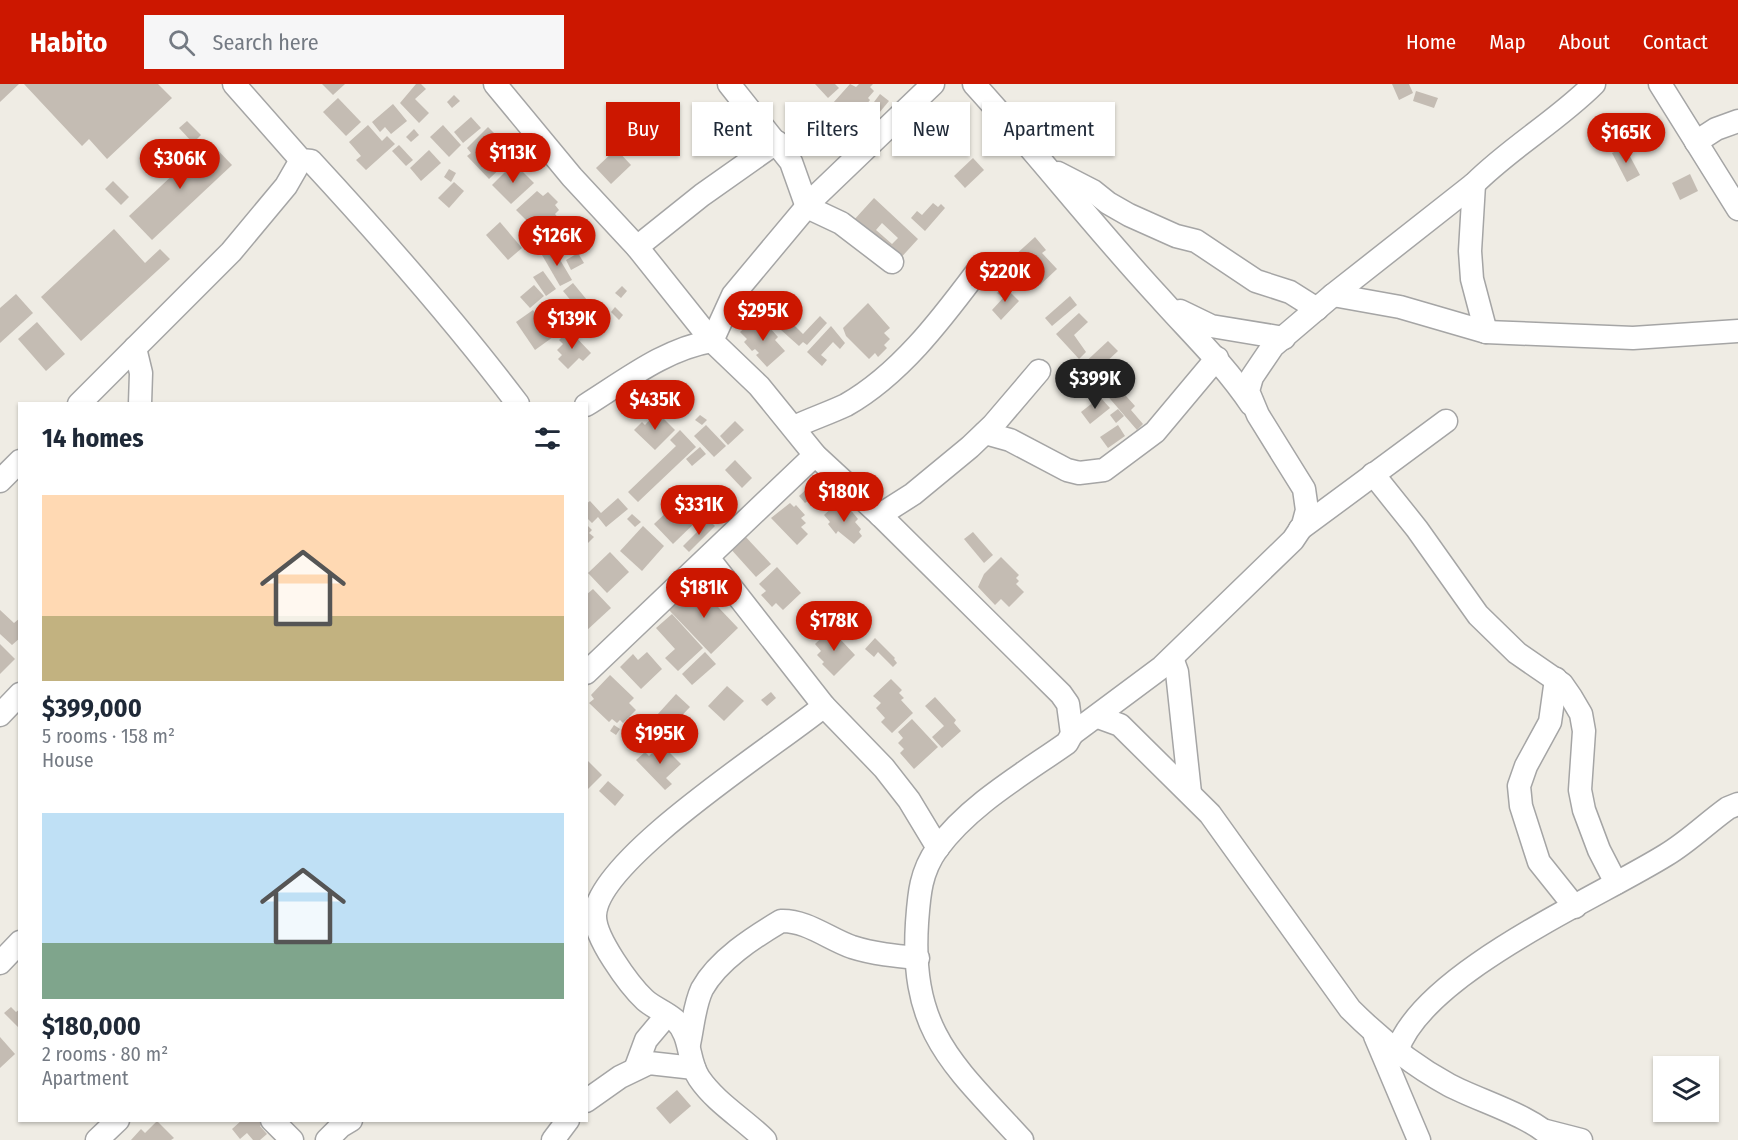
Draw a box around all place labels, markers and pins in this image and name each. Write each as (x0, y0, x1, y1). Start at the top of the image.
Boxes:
pin: $165K (1584, 113, 1668, 164)
pin: $113K (471, 133, 555, 184)
pin: $306K (138, 139, 222, 190)
pin: $126K (515, 216, 599, 267)
pin: $220K (963, 252, 1047, 303)
pin: $295K (721, 291, 805, 342)
pin: $139K (530, 299, 614, 350)
pin: $399K (1053, 359, 1137, 410)
pin: $435K (613, 380, 697, 431)
pin: $180K (802, 472, 886, 523)
pin: $331K (657, 485, 741, 536)
pin: $181K (662, 568, 746, 619)
pin: $178K (792, 601, 876, 652)
pin: $195K (618, 714, 702, 765)

